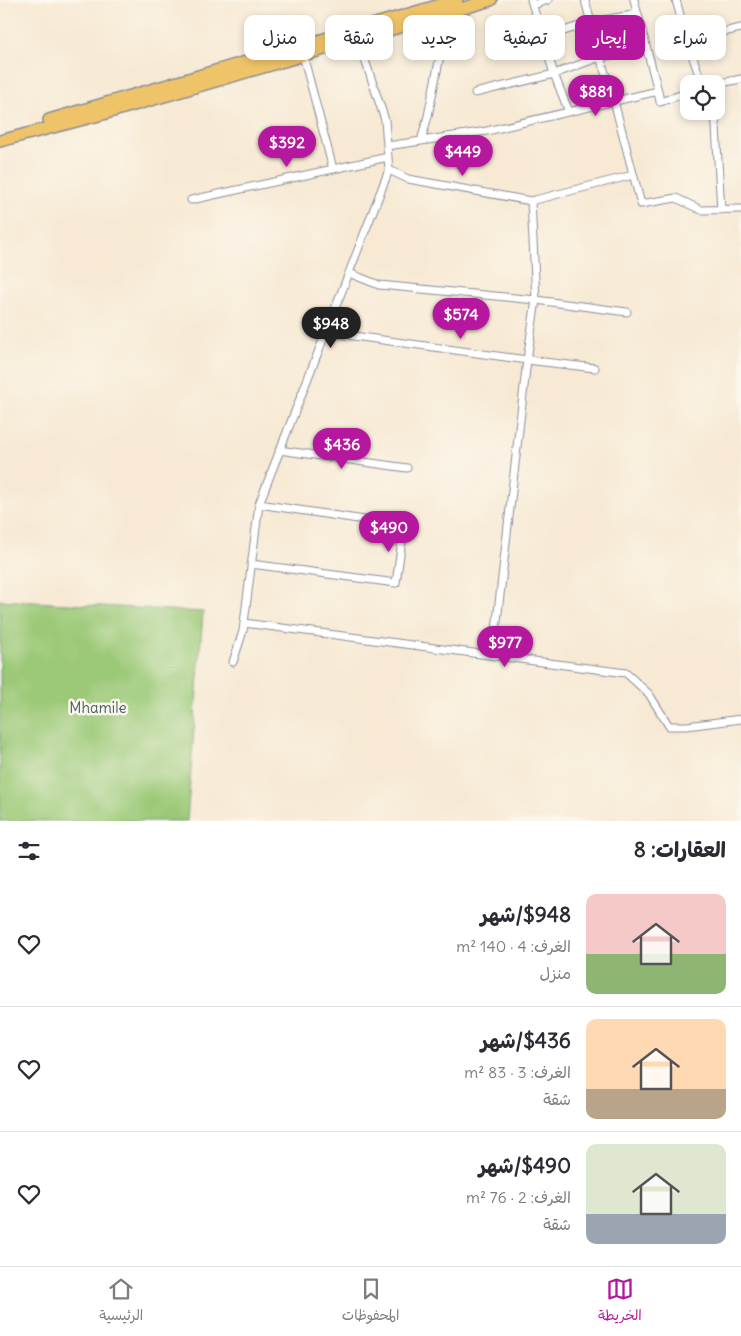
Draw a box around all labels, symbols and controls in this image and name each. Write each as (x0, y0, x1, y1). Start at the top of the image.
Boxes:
chip: منزل (244, 15, 315, 60)
chip: شقة (325, 15, 393, 60)
chip: جديد (403, 15, 475, 60)
chip: تصفية (485, 15, 565, 60)
chip: إيجار (575, 15, 645, 60)
chip: شراء (655, 15, 726, 60)
pin: $881 (566, 74, 626, 117)
map controls (680, 75, 725, 120)
button: locate (680, 75, 725, 120)
text: $881 (579, 81, 613, 101)
pin: $392 (257, 126, 317, 168)
text: $392 (269, 132, 305, 152)
pin: $449 (433, 134, 493, 177)
text: $449 (445, 141, 481, 161)
pin: $574 (431, 298, 491, 340)
text: $574 (444, 304, 478, 324)
pin: $948 (301, 306, 361, 349)
text: $948 (313, 313, 349, 333)
pin: $436 (312, 428, 372, 470)
text: $436 (324, 434, 360, 454)
pin: $490 (359, 510, 419, 553)
text: $490 (370, 517, 408, 537)
pin: $977 (475, 626, 535, 668)
text: $977 (488, 632, 522, 652)
park label: Mhamile (69, 698, 127, 717)
text: العقارات: 8 (634, 836, 726, 863)
icon: filters (15, 837, 43, 865)
text: $948/شهر (481, 901, 571, 928)
icon: home (626, 914, 686, 974)
icon: heart (15, 930, 43, 958)
text: الغرف: 4 · 140 m² (456, 936, 571, 956)
text: منزل (539, 963, 571, 983)
text: $436/شهر (481, 1027, 571, 1054)
icon: home (626, 1039, 686, 1099)
icon: heart (15, 1055, 43, 1083)
text: الغرف: 3 · 83 m² (464, 1062, 571, 1082)
text: شقة (543, 1089, 571, 1109)
text: $490/شهر (479, 1152, 571, 1179)
icon: home (626, 1164, 686, 1224)
icon: heart (15, 1180, 43, 1208)
text: الغرف: 2 · 76 m² (466, 1187, 571, 1207)
text: شقة (543, 1214, 571, 1234)
tab: الرئيسية (99, 1275, 143, 1328)
tab: المحفوظات (342, 1275, 399, 1328)
tab: الخريطة (598, 1275, 642, 1328)

